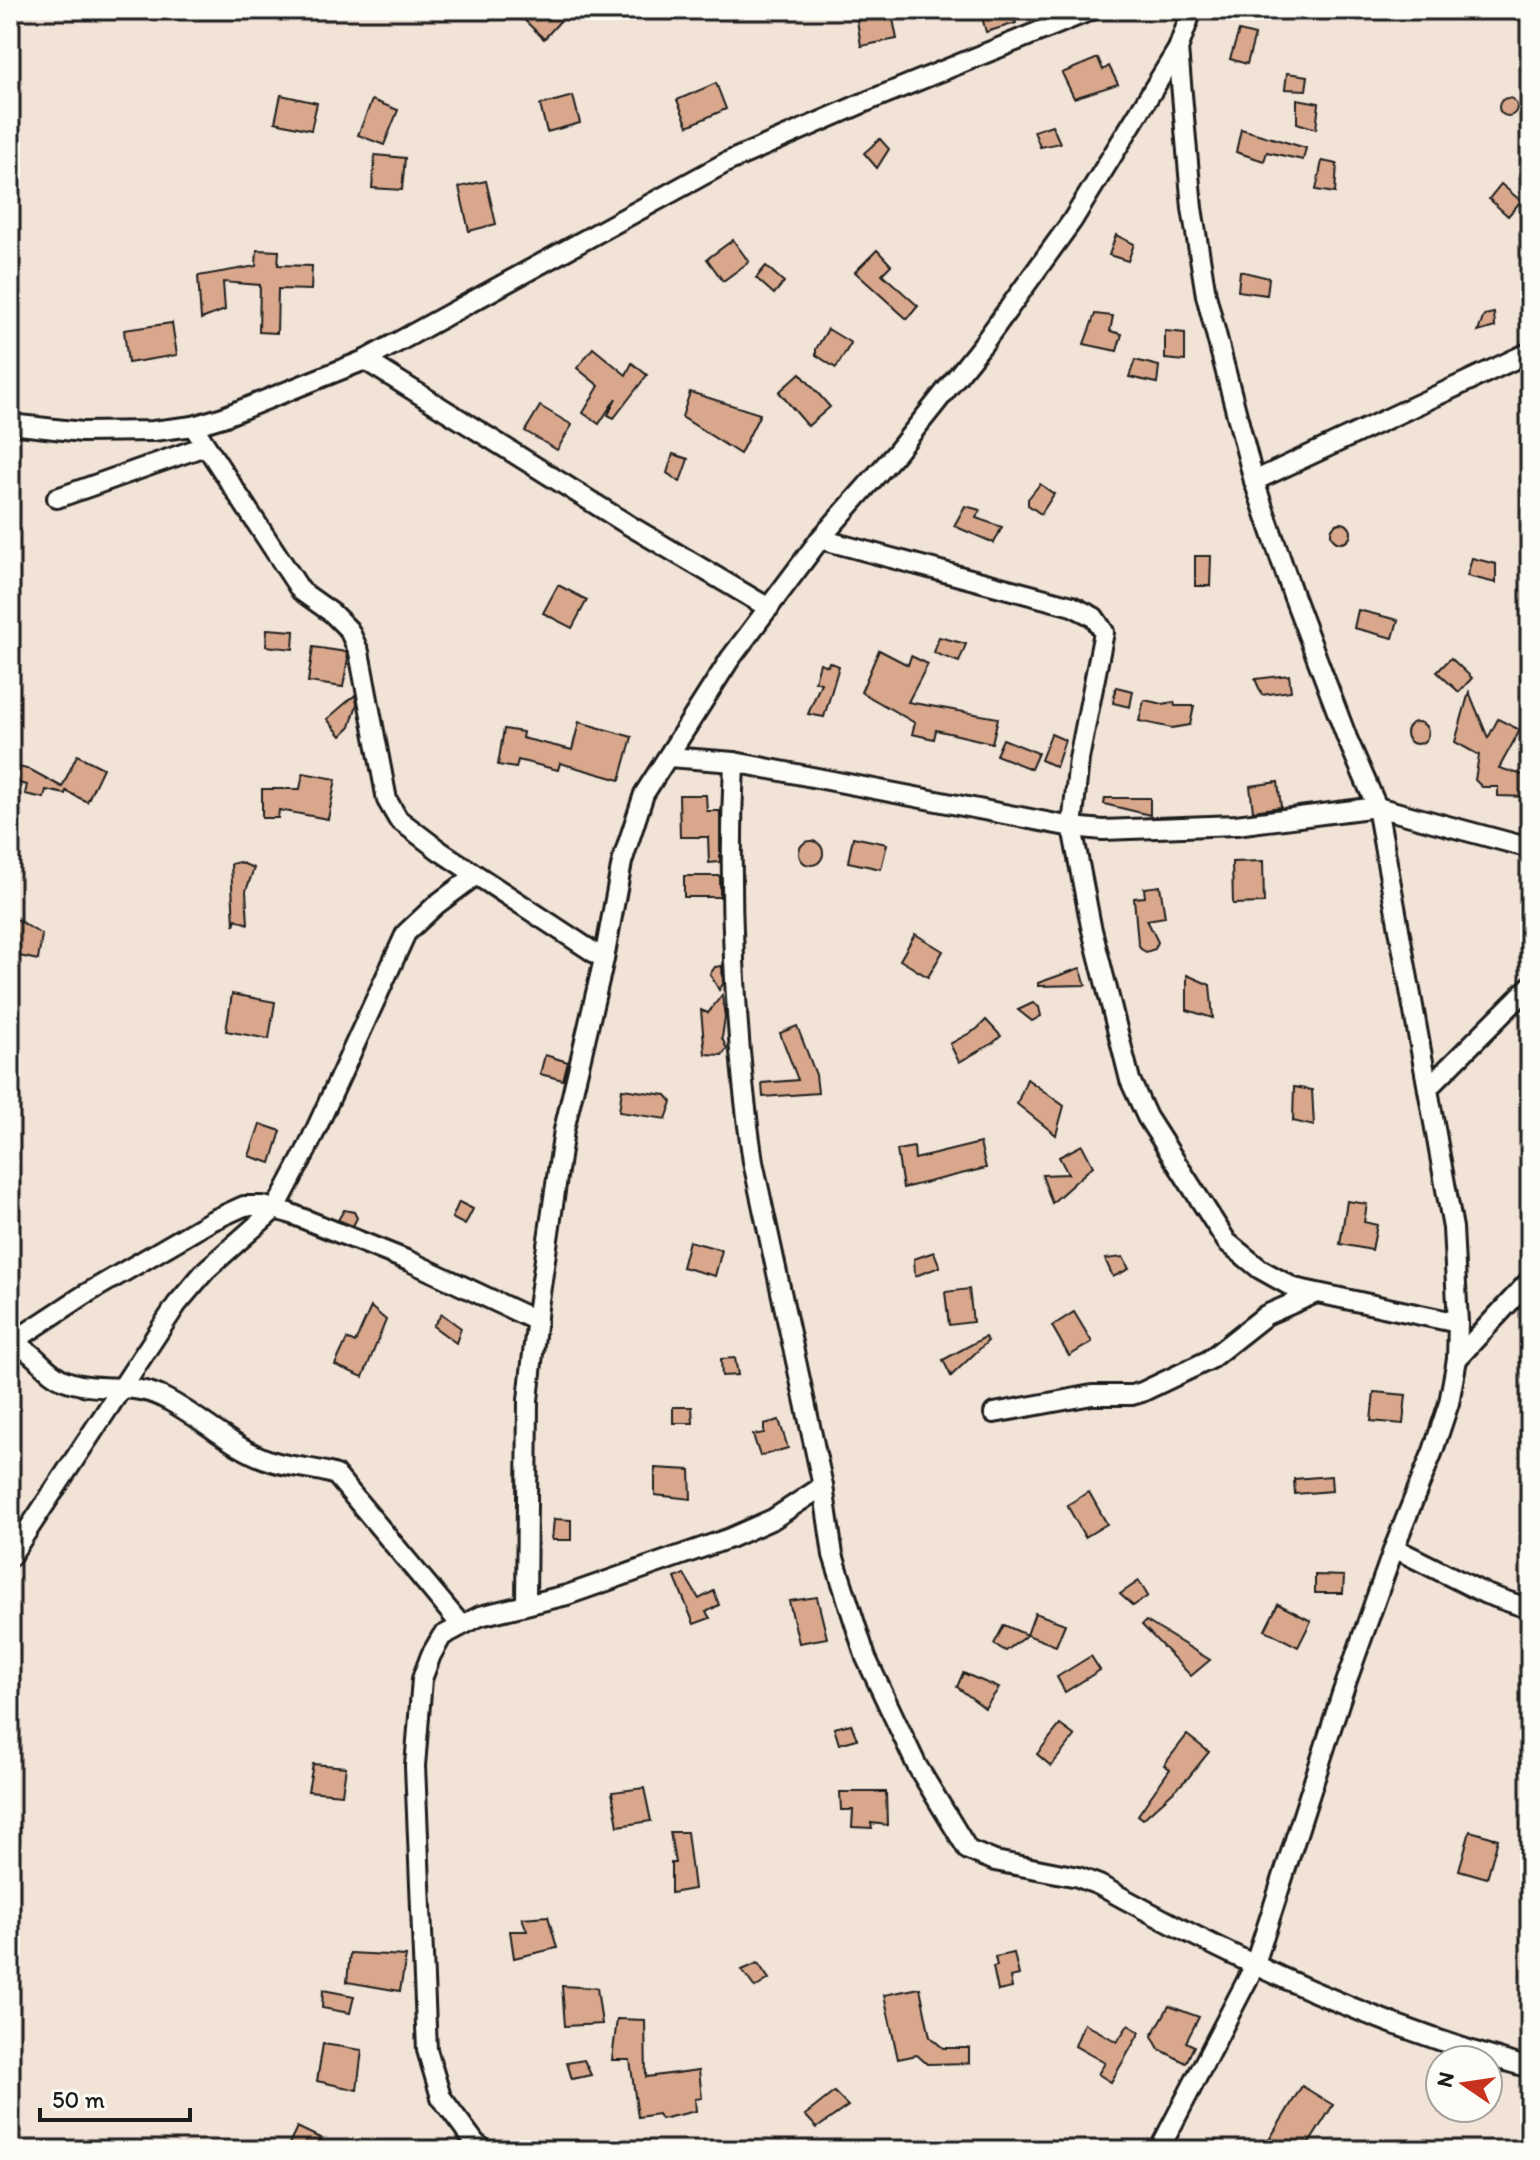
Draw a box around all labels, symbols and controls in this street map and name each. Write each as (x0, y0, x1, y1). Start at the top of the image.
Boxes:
north arrow (1424, 2044, 1504, 2124)
text: N (1430, 2069, 1460, 2090)
scale bar (40, 2072, 190, 2122)
text: 50 m (52, 2085, 105, 2114)

